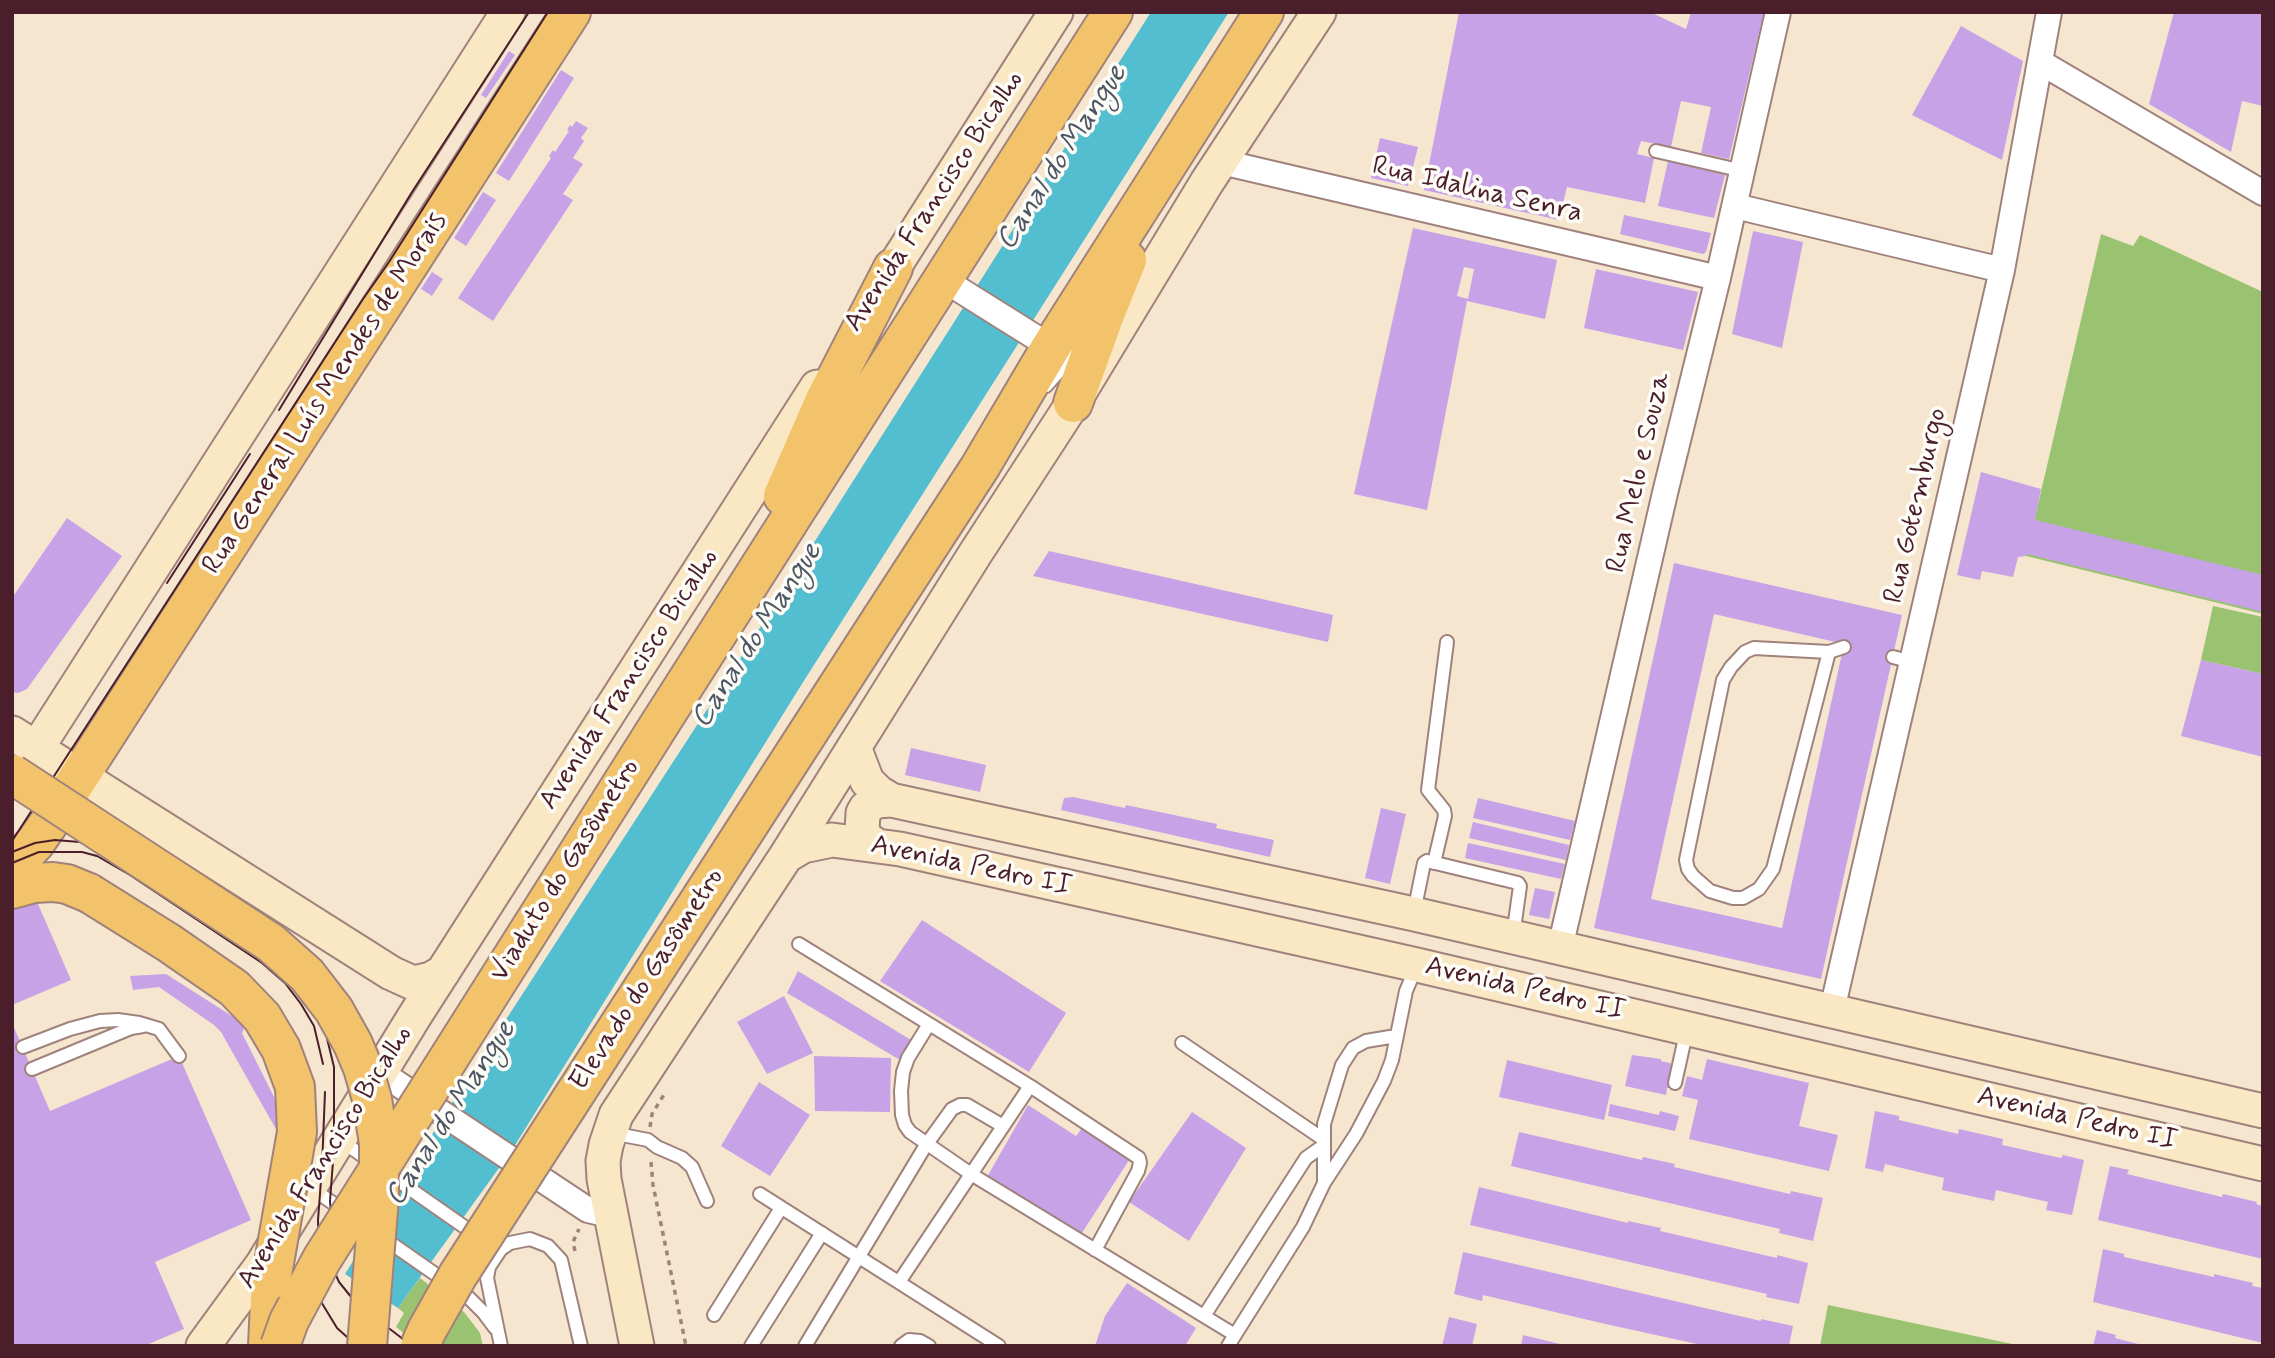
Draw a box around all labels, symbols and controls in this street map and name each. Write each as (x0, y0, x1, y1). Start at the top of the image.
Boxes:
water label: Canal do Mangue (990, 58, 1136, 258)
street label: Avenida Francisco Bicalho (838, 65, 1032, 339)
street label: Rua Idalina Senra (1369, 150, 1585, 232)
street label: Rua General Luís Mendes de Morais (196, 207, 456, 581)
street label: Rua Melo e Souza (1601, 369, 1679, 577)
street label: Rua Gotemburgo (1878, 405, 1956, 607)
water label: Canal do Mangue (685, 536, 831, 736)
street label: Avenida Francisco Bicalho (533, 543, 727, 817)
street label: Viaduto do Gasômetro (484, 753, 648, 989)
street label: Avenida Pedro II (867, 829, 1075, 905)
street label: Elevado do Gasômetro (564, 863, 732, 1097)
street label: Avenida Pedro II (1422, 951, 1628, 1029)
water label: Canal do Mangue (379, 1014, 525, 1214)
street label: Avenida Francisco Bicalho (231, 1020, 421, 1296)
street label: Avenida Pedro II (1974, 1081, 2180, 1159)

